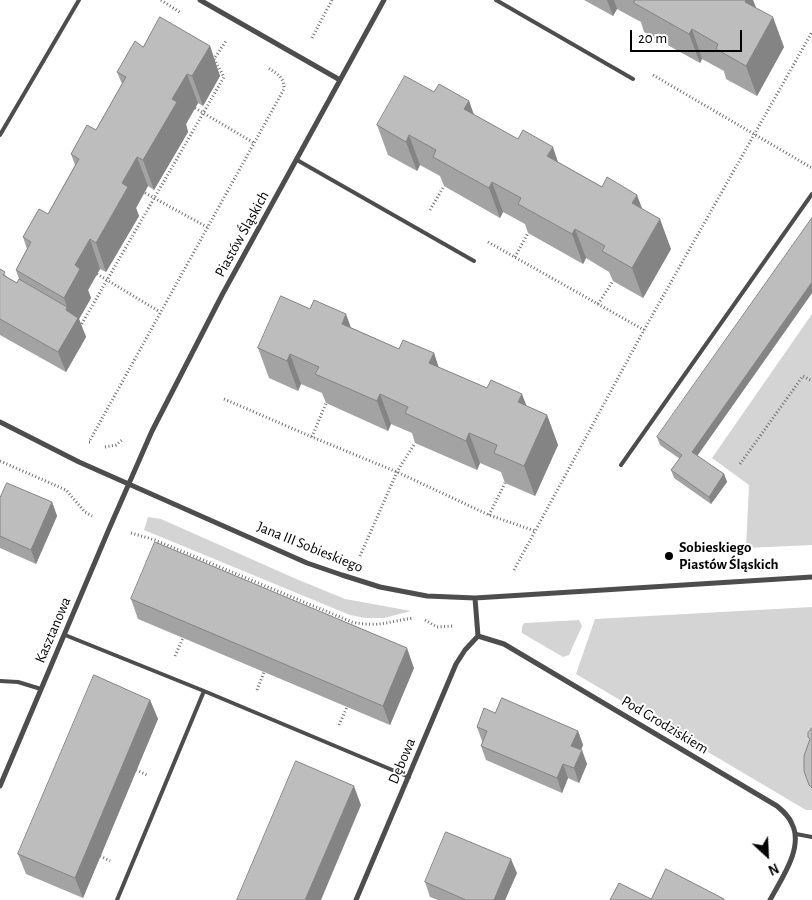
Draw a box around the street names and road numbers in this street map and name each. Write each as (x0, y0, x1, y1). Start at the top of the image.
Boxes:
street label: Piastów Śląskich (211, 188, 273, 280)
street label: Jana III Sobieskiego (254, 518, 366, 576)
street label: Kasztanowa (31, 594, 75, 666)
street label: Pod Grodziskiem (618, 692, 712, 758)
street label: Dębowa (384, 735, 420, 787)

